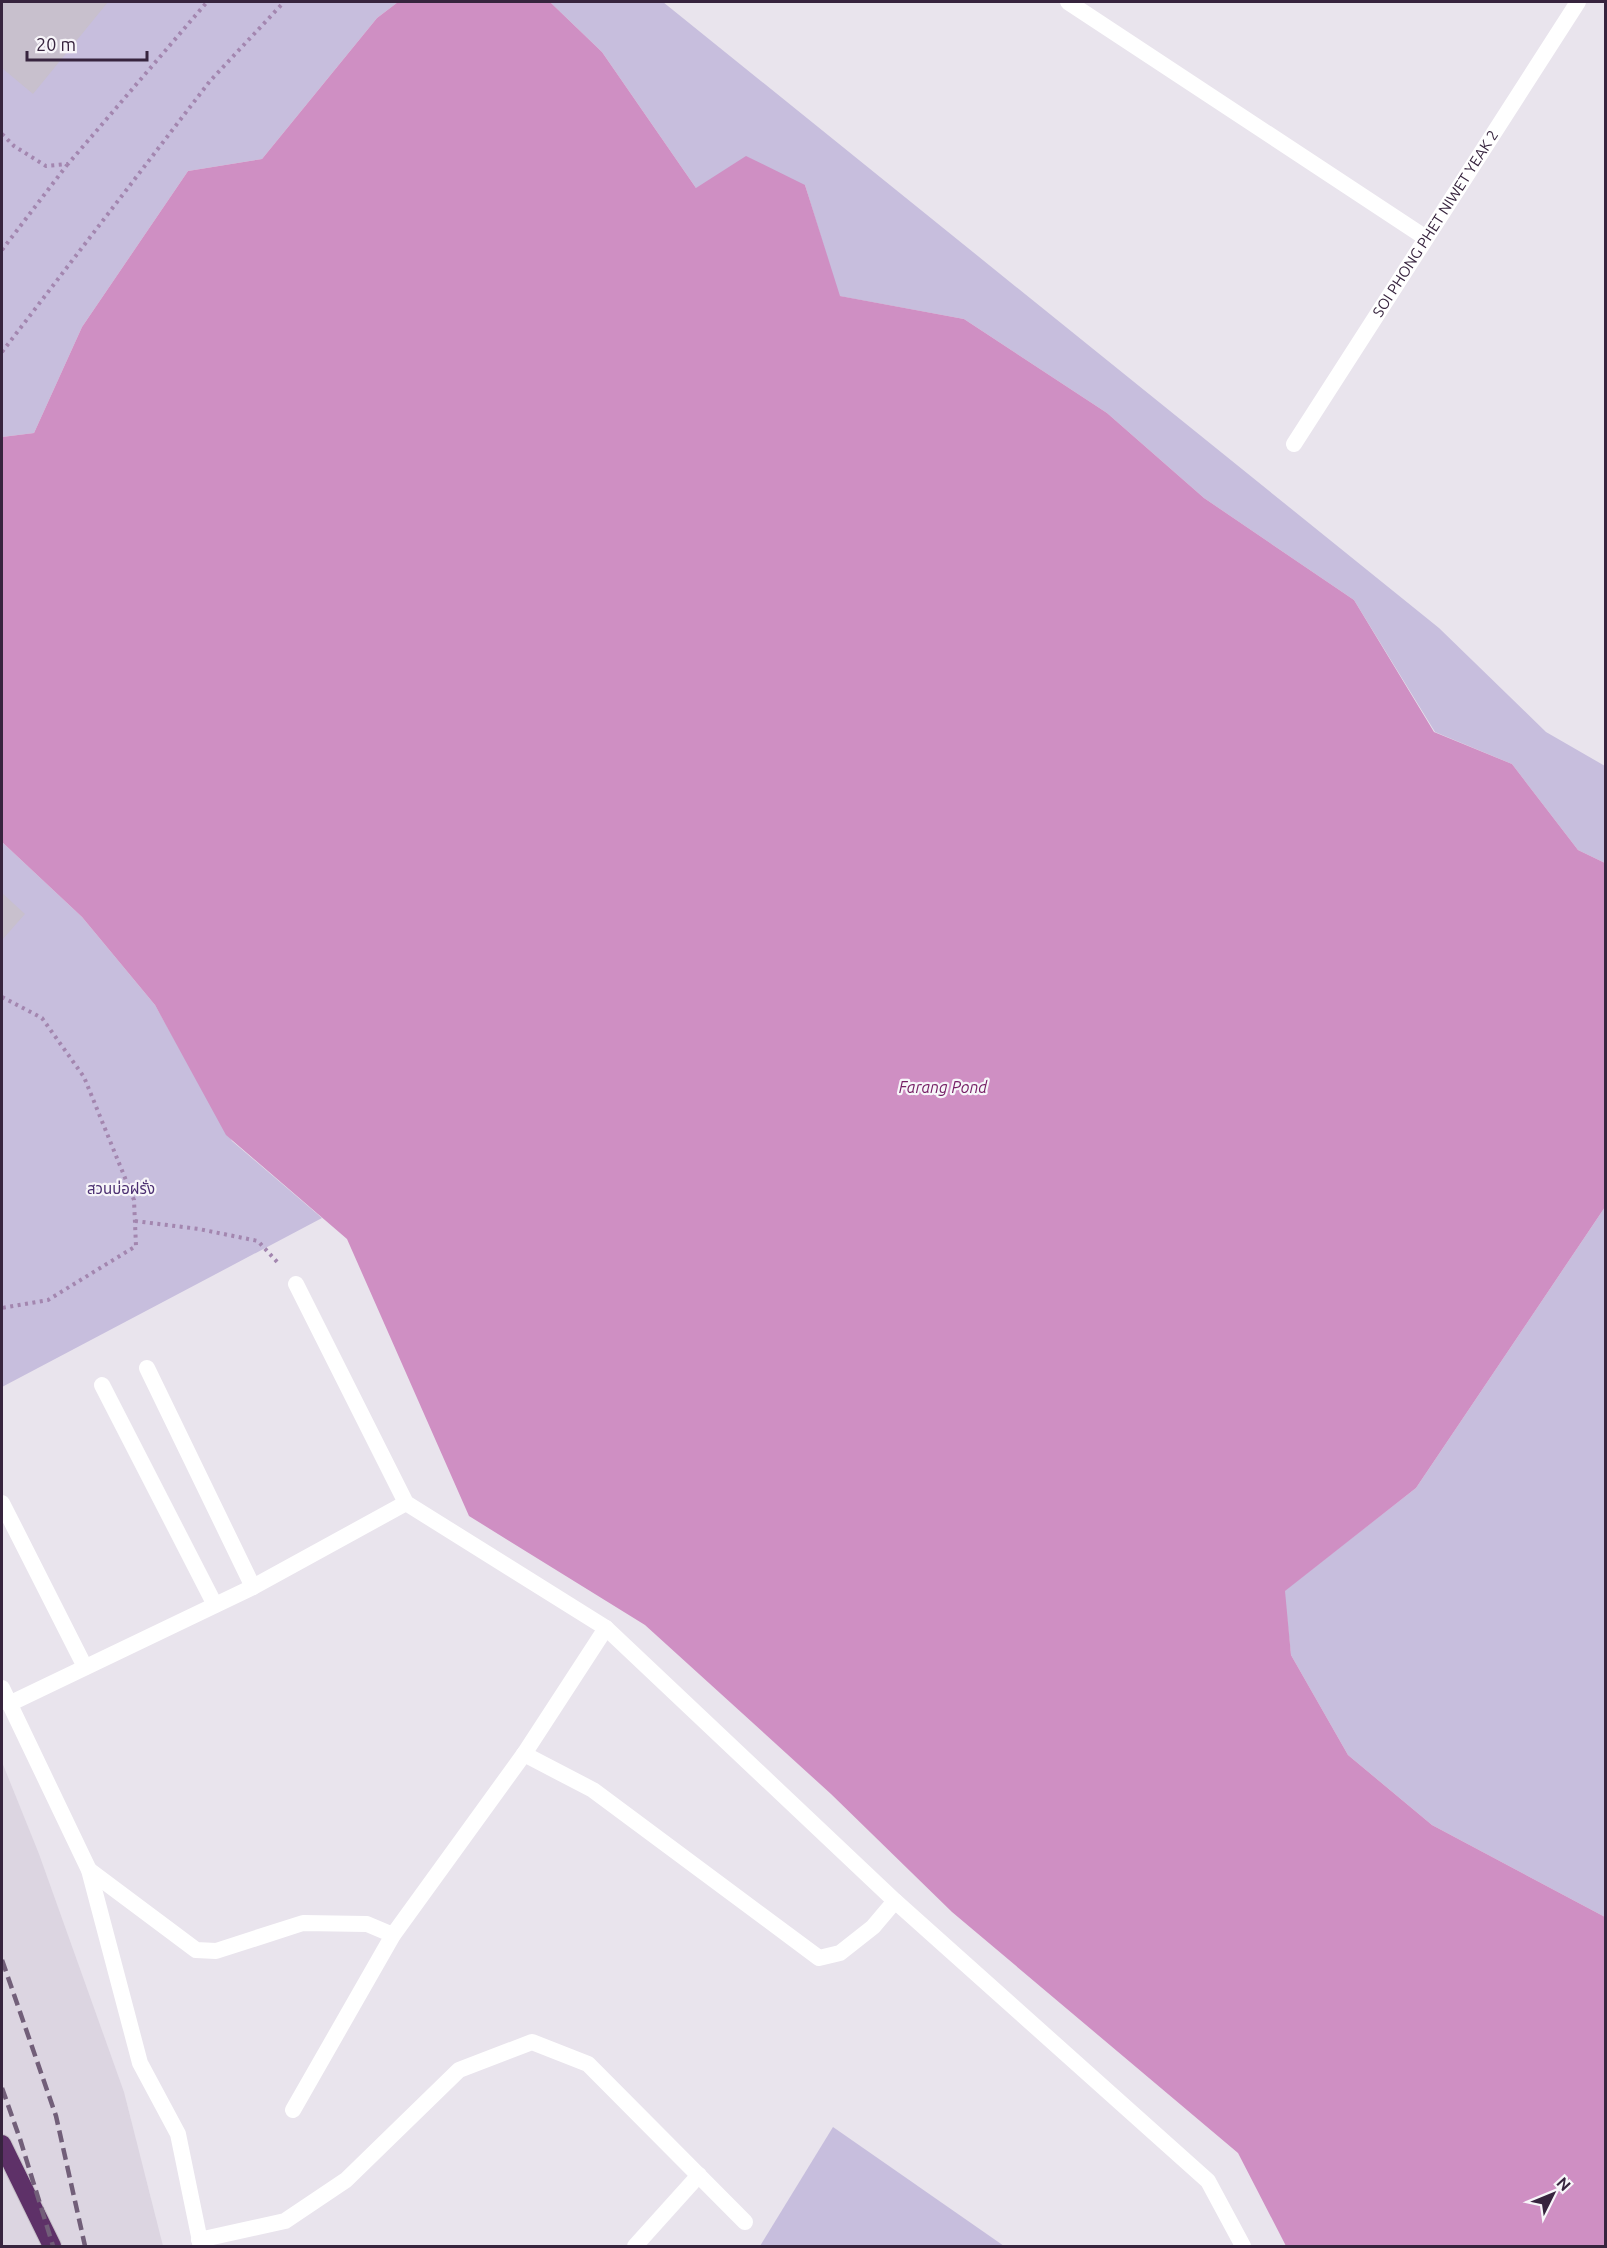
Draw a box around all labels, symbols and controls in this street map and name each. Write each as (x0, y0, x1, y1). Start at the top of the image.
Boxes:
scale bar (27, 24, 147, 62)
text: 20 m (36, 34, 76, 54)
street label: SOI PHONG PHET NIWET YEAK 2 (1369, 127, 1501, 320)
water label: Farang Pond (899, 1078, 988, 1096)
park label: สวนบ่อฝรั่ง (87, 1179, 155, 1197)
north arrow (1523, 2164, 1583, 2224)
text: N (1553, 2173, 1575, 2194)

